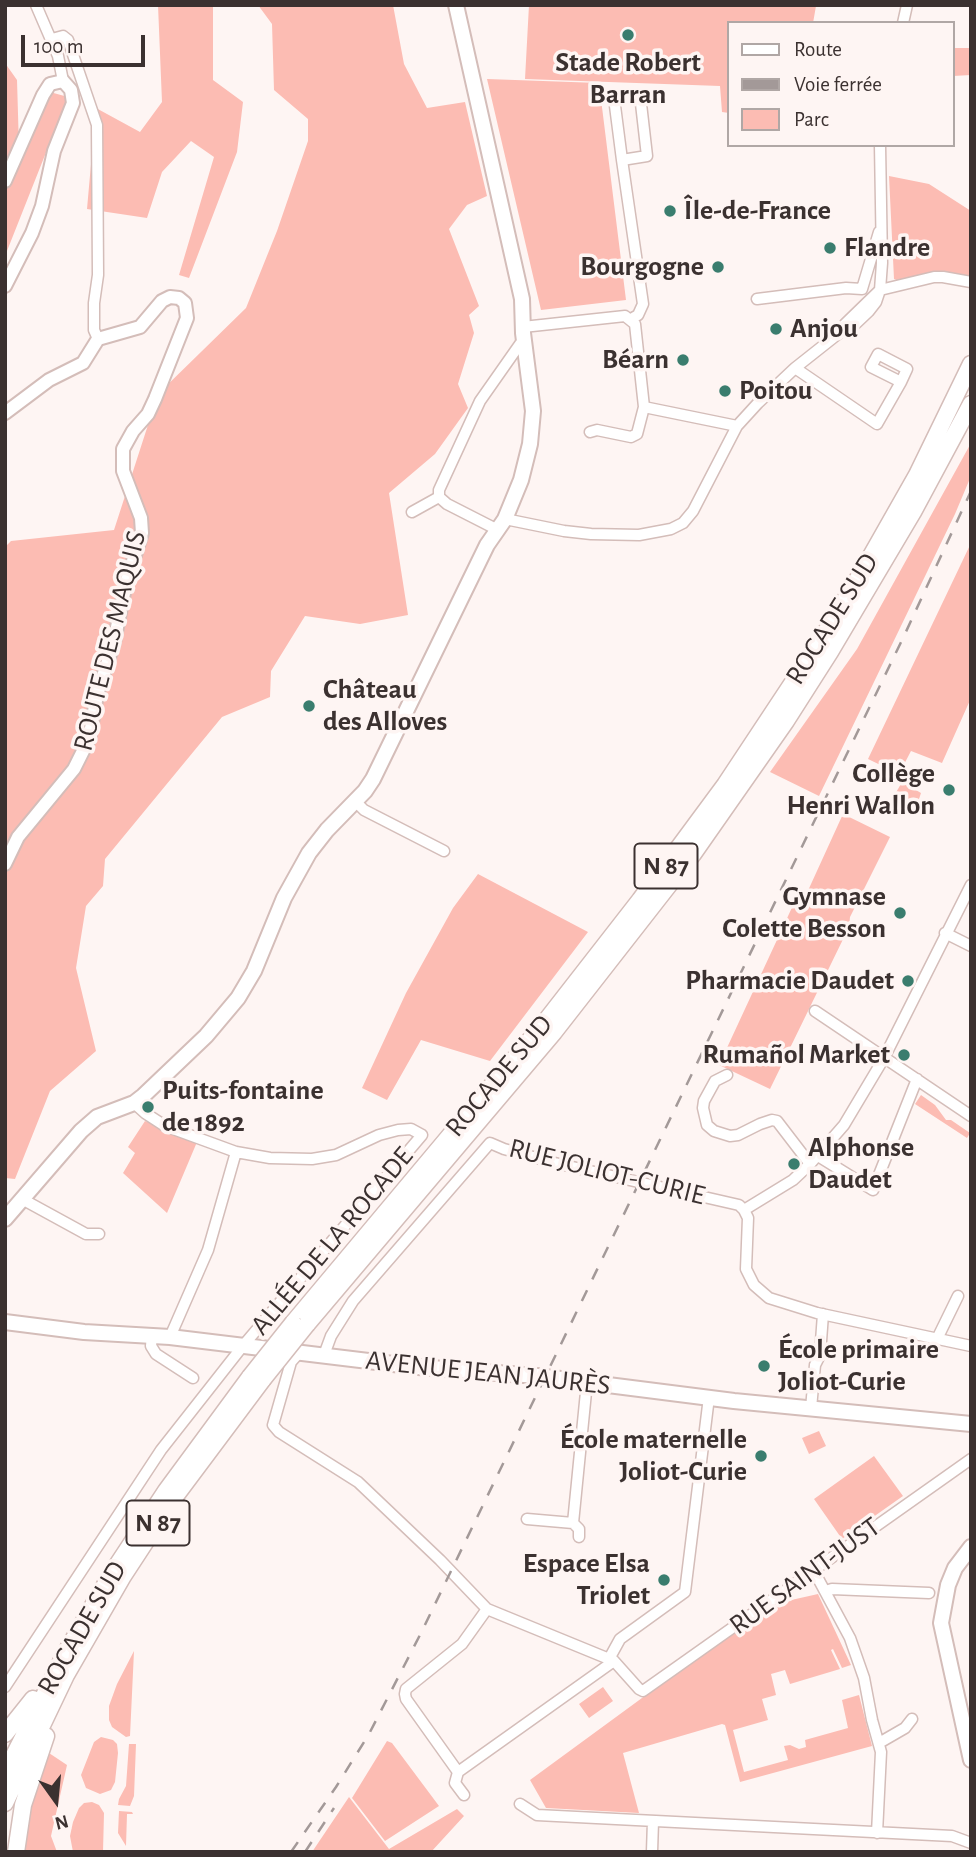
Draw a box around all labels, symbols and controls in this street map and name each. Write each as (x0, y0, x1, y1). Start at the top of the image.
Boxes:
scale bar (24, 21, 149, 65)
legend (727, 21, 955, 147)
marker: Stade Robert Barran (620, 27, 636, 43)
text: 100 m (34, 36, 84, 57)
text: Route (794, 39, 842, 60)
place label: Stade Robert Barran (555, 46, 701, 112)
text: Voie ferrée (794, 74, 882, 95)
text: Parc (794, 109, 829, 130)
place label: Île-de-France (684, 194, 831, 228)
marker: Île-de-France (662, 203, 678, 219)
place label: Flandre (844, 231, 930, 265)
marker: Flandre (822, 240, 838, 256)
place label: Bourgogne (580, 250, 704, 284)
marker: Bourgogne (710, 259, 726, 275)
place label: Anjou (790, 312, 858, 346)
marker: Anjou (768, 321, 784, 337)
place label: Béarn (602, 343, 669, 377)
marker: Béarn (675, 352, 691, 368)
place label: Poitou (739, 374, 812, 408)
marker: Poitou (717, 383, 733, 399)
street label: ROUTE DES MAQUIS (66, 527, 154, 755)
street label: ROCADE SUD (778, 547, 886, 691)
place label: Château des Alloves (323, 673, 447, 739)
marker: Château des Alloves (301, 698, 317, 714)
place label: Collège Henri Wallon (787, 757, 935, 823)
marker: Collège Henri Wallon (941, 782, 957, 798)
road number: N 87 (634, 844, 698, 888)
place label: Gymnase Colette Besson (722, 880, 886, 946)
marker: Gymnase Colette Besson (892, 905, 908, 921)
place label: Pharmacie Daudet (685, 964, 894, 998)
marker: Pharmacie Daudet (900, 973, 916, 989)
street label: ROCADE SUD (438, 1008, 560, 1144)
place label: Rumañol Market (702, 1038, 890, 1072)
marker: Rumañol Market (896, 1047, 912, 1063)
place label: Puits-fontaine de 1892 (162, 1074, 324, 1140)
marker: Puits-fontaine de 1892 (140, 1099, 156, 1115)
street label: RUE JOLIOT-CURIE (505, 1131, 709, 1213)
place label: Alphonse Daudet (808, 1131, 914, 1197)
street label: ALLÉE DE LA ROCADE (244, 1140, 420, 1342)
marker: Alphonse Daudet (786, 1156, 802, 1172)
place label: École primaire Joliot-Curie (778, 1333, 939, 1399)
street label: AVENUE JEAN JAURÈS (364, 1343, 612, 1403)
marker: École primaire Joliot-Curie (756, 1358, 772, 1374)
place label: École maternelle Joliot-Curie (560, 1423, 747, 1489)
marker: École maternelle Joliot-Curie (753, 1448, 769, 1464)
road number: N 87 (127, 1500, 190, 1546)
street label: RUE SAINT-JUST (723, 1510, 887, 1642)
place label: Espace Elsa Triolet (523, 1547, 650, 1613)
street label: ROCADE SUD (30, 1555, 134, 1701)
marker: Espace Elsa Triolet (656, 1572, 672, 1588)
north arrow (21, 1766, 91, 1836)
text: N (53, 1811, 70, 1833)

